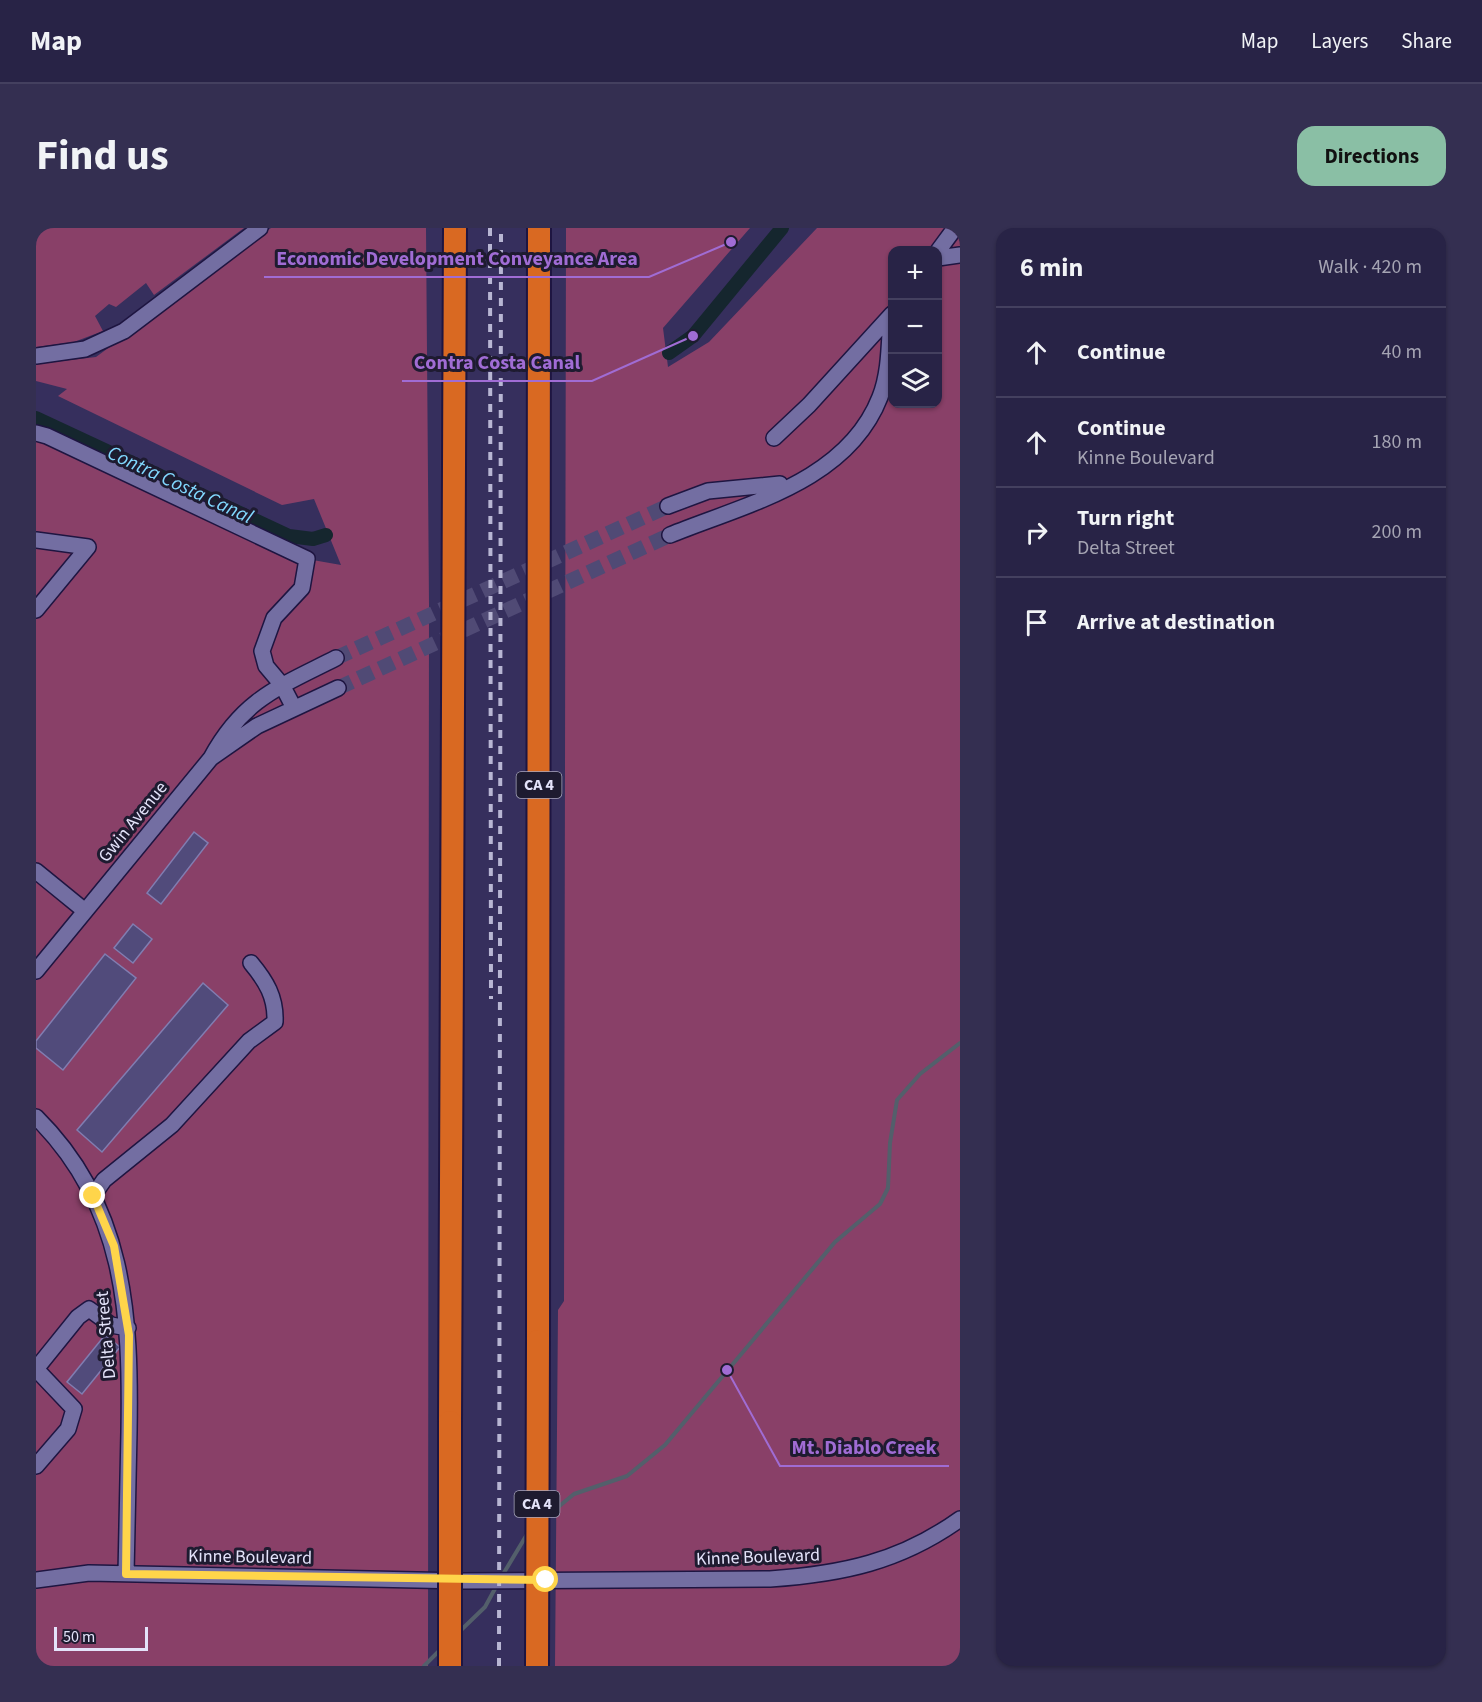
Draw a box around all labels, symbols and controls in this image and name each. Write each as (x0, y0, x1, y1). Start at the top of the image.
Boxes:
text: Map (30, 21, 82, 61)
text: Map (1241, 26, 1278, 56)
text: Layers (1311, 26, 1368, 56)
text: Share (1401, 26, 1452, 56)
text: Find us (36, 126, 169, 186)
button: Directions (1297, 126, 1446, 186)
callout: Economic Development Conveyance Area (264, 239, 649, 277)
text: Economic Development Conveyance Area (276, 245, 638, 273)
map controls (888, 246, 942, 408)
button: + (888, 246, 942, 300)
text: 6 min (1020, 249, 1083, 286)
text: Walk · 420 m (1318, 253, 1422, 281)
button: − (888, 300, 942, 354)
icon: ahead (1020, 336, 1053, 369)
text: Continue (1077, 336, 1166, 368)
text: 40 m (1382, 338, 1422, 366)
callout: Contra Costa Canal (402, 343, 592, 381)
text: Contra Costa Canal (414, 349, 581, 377)
button: layers (888, 354, 942, 408)
text: Continue (1077, 412, 1166, 444)
icon: ahead (1020, 426, 1053, 459)
text: 180 m (1372, 428, 1422, 456)
water label: Contra Costa Canal (103, 439, 257, 531)
text: Kinne Boulevard (1077, 444, 1215, 472)
text: Turn right (1077, 502, 1174, 534)
icon: right (1020, 516, 1053, 549)
text: 200 m (1372, 518, 1422, 546)
text: Delta Street (1077, 534, 1175, 562)
icon: arrive (1020, 606, 1053, 639)
text: Arrive at destination (1077, 606, 1275, 638)
road number: CA 4 (516, 772, 562, 798)
street label: Gwin Avenue (93, 776, 173, 868)
route end (79, 1182, 105, 1208)
street label: Delta Street (90, 1290, 122, 1380)
callout: Mt. Diablo Creek (780, 1428, 949, 1466)
text: Mt. Diablo Creek (792, 1434, 936, 1462)
road number: CA 4 (514, 1491, 560, 1517)
street label: Kinne Boulevard (696, 1542, 820, 1572)
street label: Kinne Boulevard (188, 1543, 312, 1571)
route start (532, 1566, 558, 1592)
scale bar (54, 1624, 148, 1652)
text: 50 m (63, 1626, 95, 1648)

